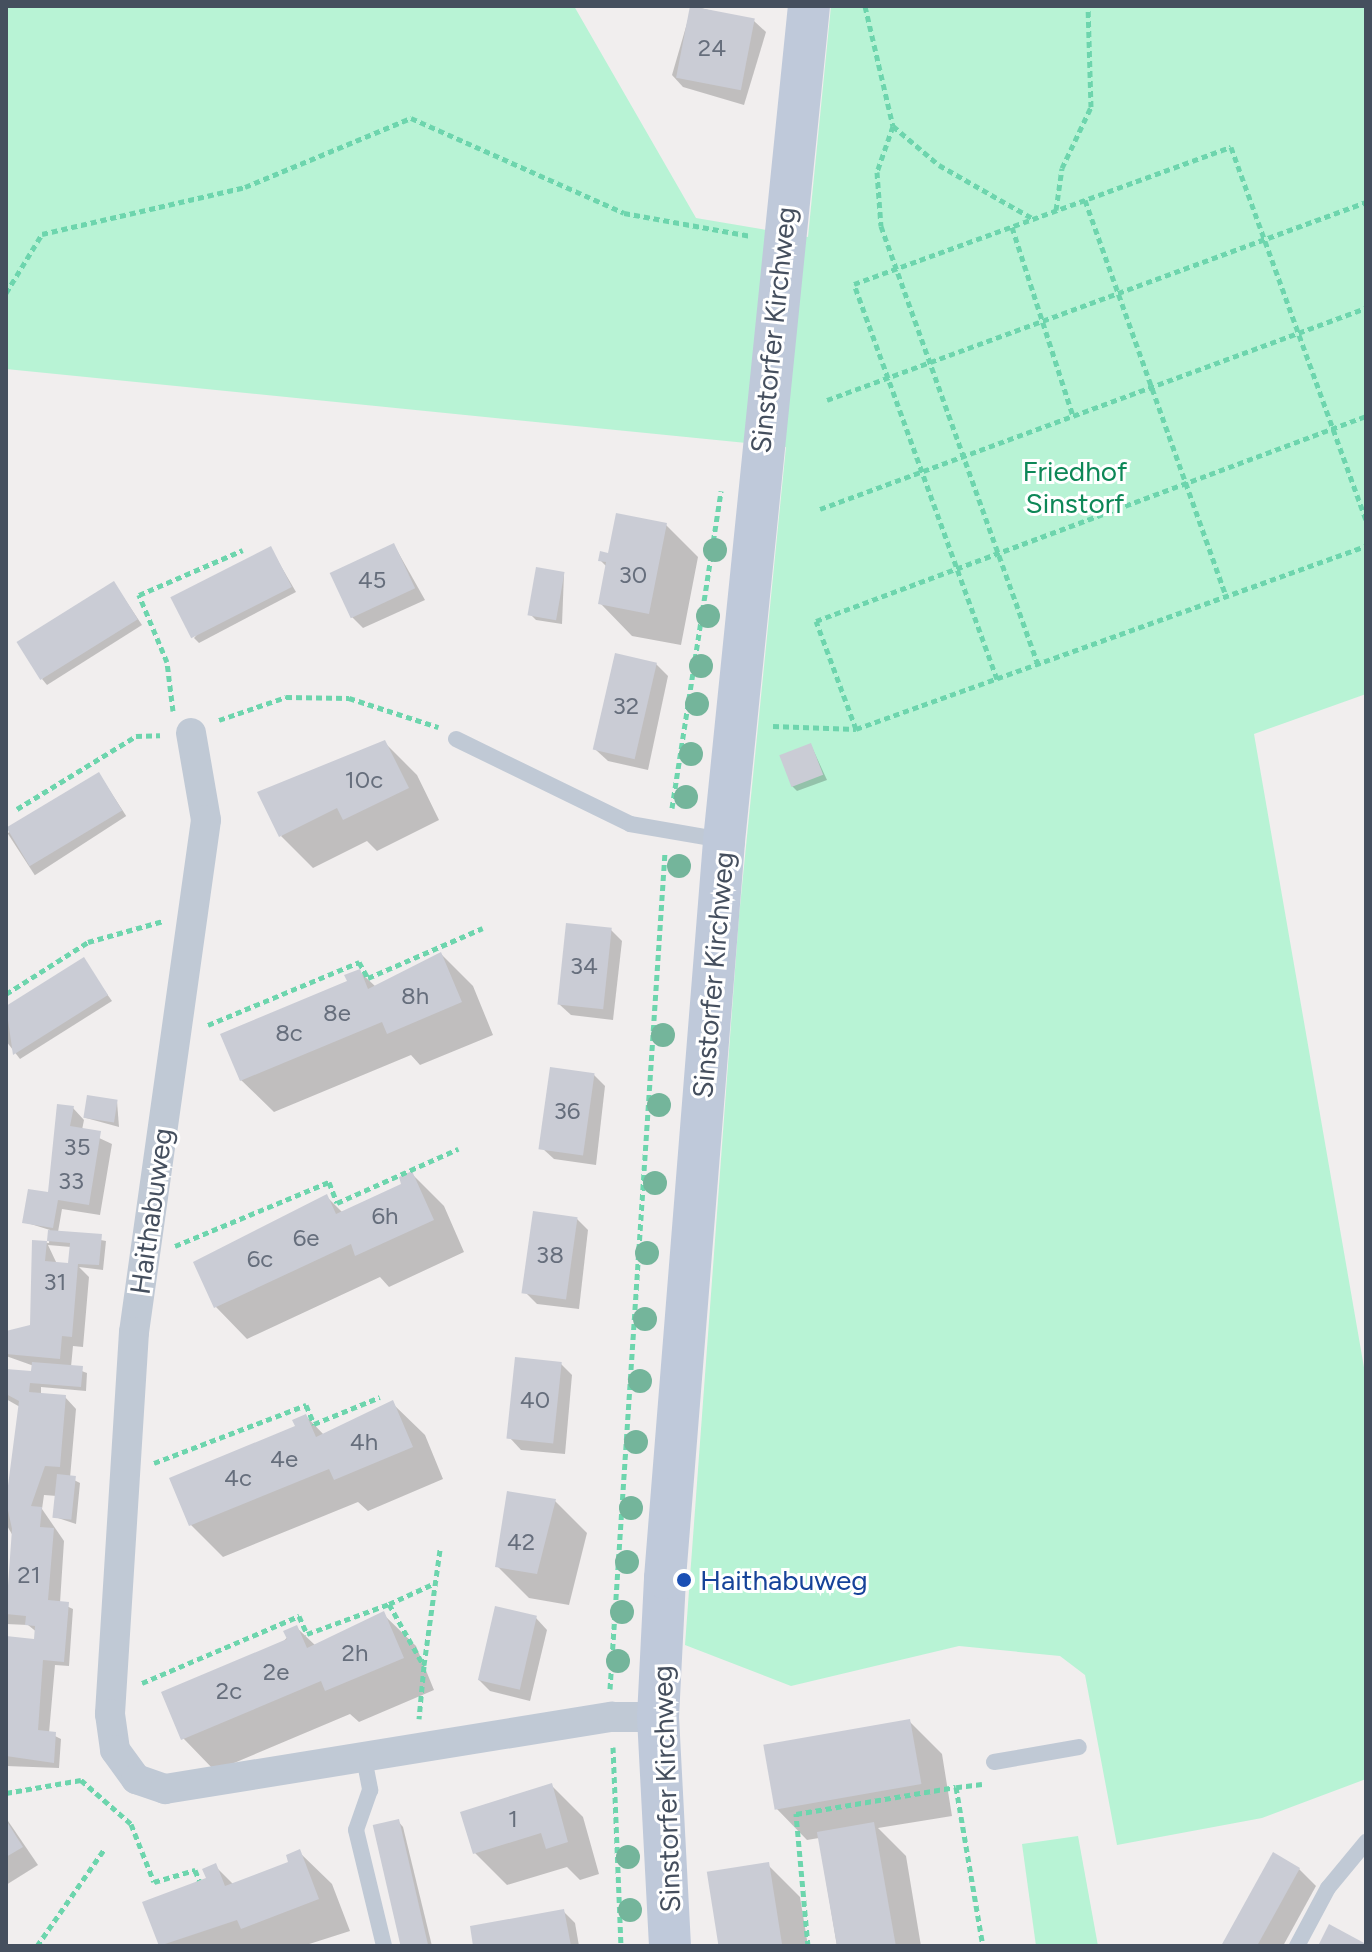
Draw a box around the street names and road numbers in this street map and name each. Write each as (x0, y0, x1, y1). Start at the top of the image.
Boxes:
street label: Sinstorfer Kirchweg (743, 205, 803, 455)
street label: Sinstorfer Kirchweg (685, 850, 741, 1100)
street label: Haithabuweg (123, 1126, 179, 1296)
street label: Sinstorfer Kirchweg (645, 1665, 687, 1913)

